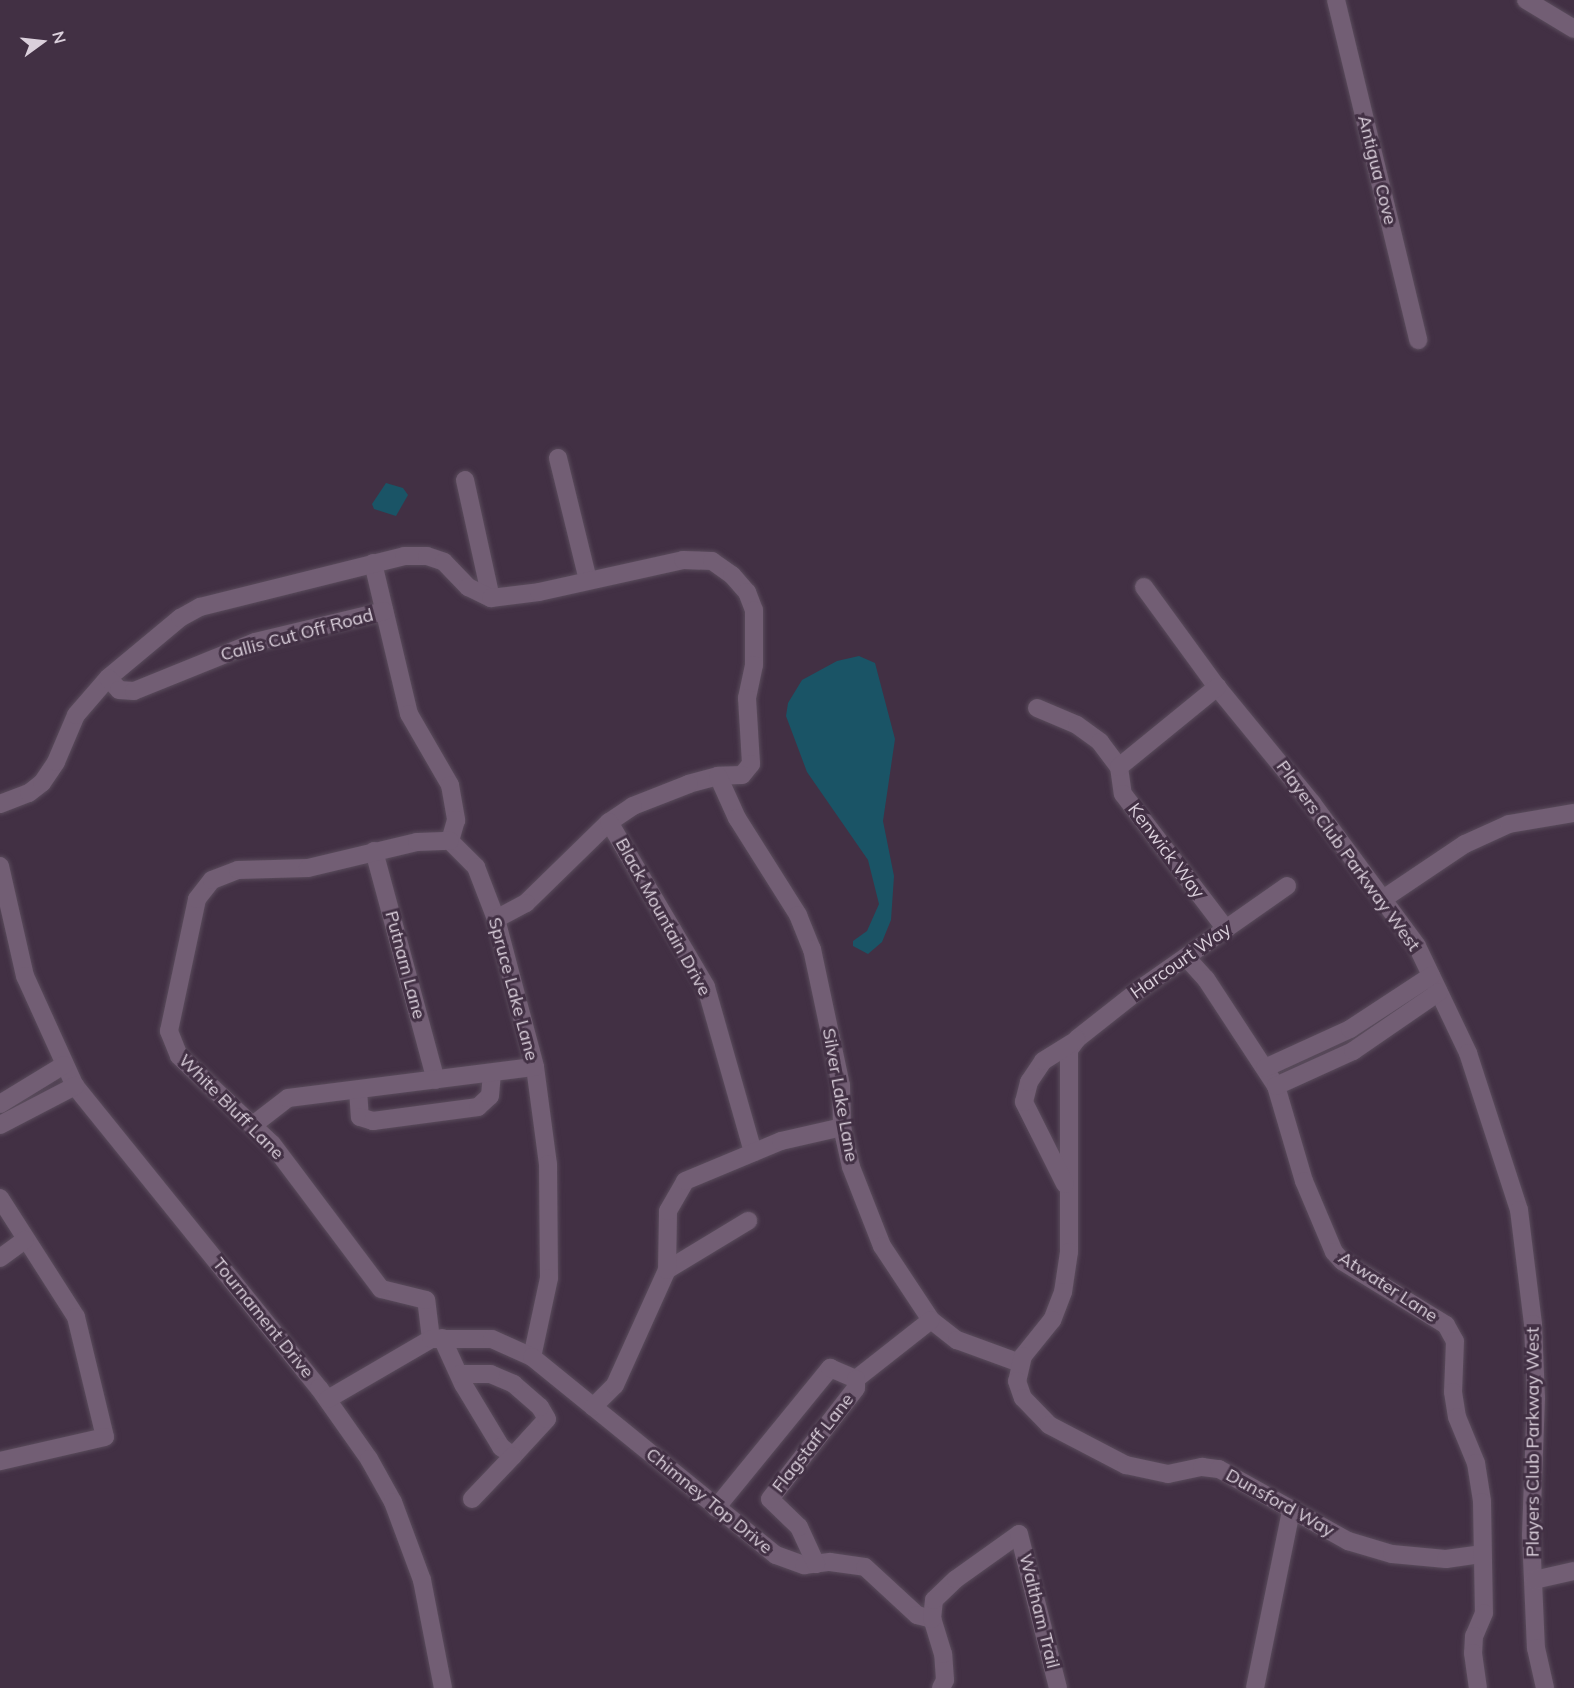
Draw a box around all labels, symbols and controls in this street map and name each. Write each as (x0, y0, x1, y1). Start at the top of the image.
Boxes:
north arrow (12, 12, 72, 72)
text: N (48, 29, 71, 46)
street label: Antigua Cove (1353, 113, 1401, 227)
street label: Callis Cut Off Road (218, 604, 376, 666)
street label: Players Club Parkway West (1272, 756, 1424, 956)
street label: Kenwick Way (1123, 799, 1209, 903)
street label: Black Mountain Drive (611, 834, 715, 1000)
street label: Putnam Lane (380, 909, 430, 1021)
street label: Spruce Lake Lane (484, 915, 542, 1063)
street label: Harcourt Way (1127, 918, 1235, 1004)
street label: Silver Lake Lane (818, 1026, 862, 1164)
street label: White Bluff Lane (174, 1050, 288, 1164)
street label: Atwater Lane (1334, 1247, 1442, 1327)
street label: Tournament Drive (208, 1253, 318, 1383)
street label: Players Club Parkway West (1522, 1327, 1544, 1557)
street label: Flagstaff Lane (768, 1389, 858, 1497)
street label: Chimney Top Drive (642, 1443, 776, 1559)
street label: Dunsford Way (1222, 1464, 1338, 1542)
street label: Waltham Trail (1014, 1551, 1064, 1671)

